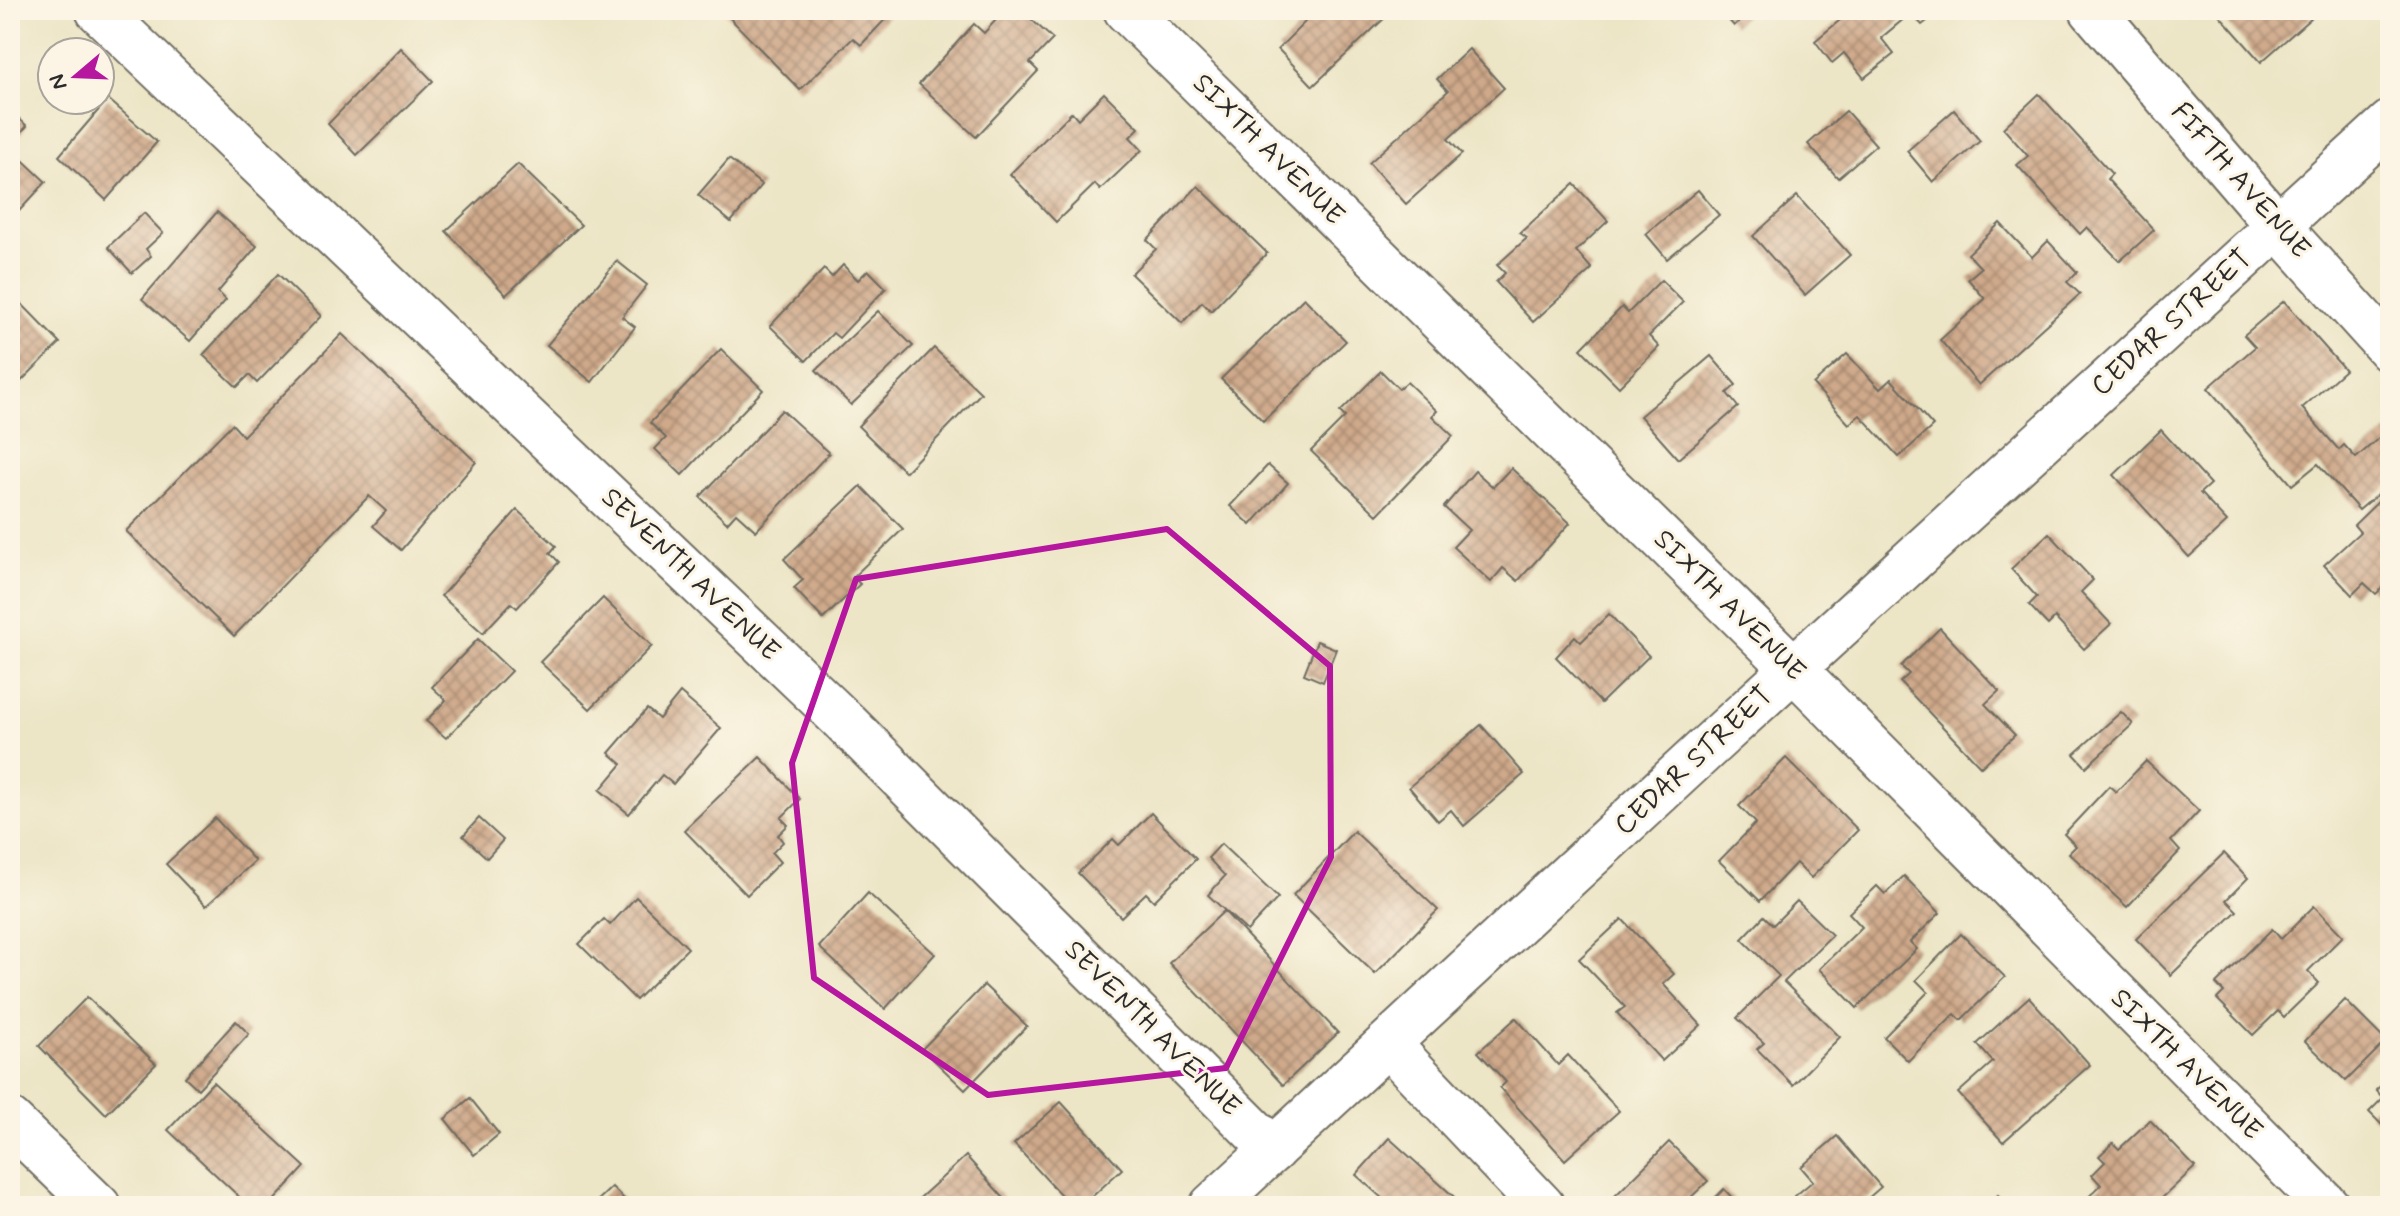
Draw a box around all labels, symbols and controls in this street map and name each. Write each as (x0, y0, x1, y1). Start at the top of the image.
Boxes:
north arrow (36, 36, 116, 116)
street label: SIXTH AVENUE (1184, 66, 1352, 234)
text: N (43, 70, 75, 93)
street label: FIFTH AVENUE (2162, 95, 2318, 267)
street label: CEDAR STREET (2084, 241, 2260, 405)
street label: SEVENTH AVENUE (592, 480, 788, 670)
street label: SIXTH AVENUE (1645, 522, 1813, 690)
street label: CEDAR STREET (1607, 678, 1781, 844)
street label: SEVENTH AVENUE (1056, 933, 1248, 1125)
street label: SIXTH AVENUE (2102, 981, 2270, 1149)

